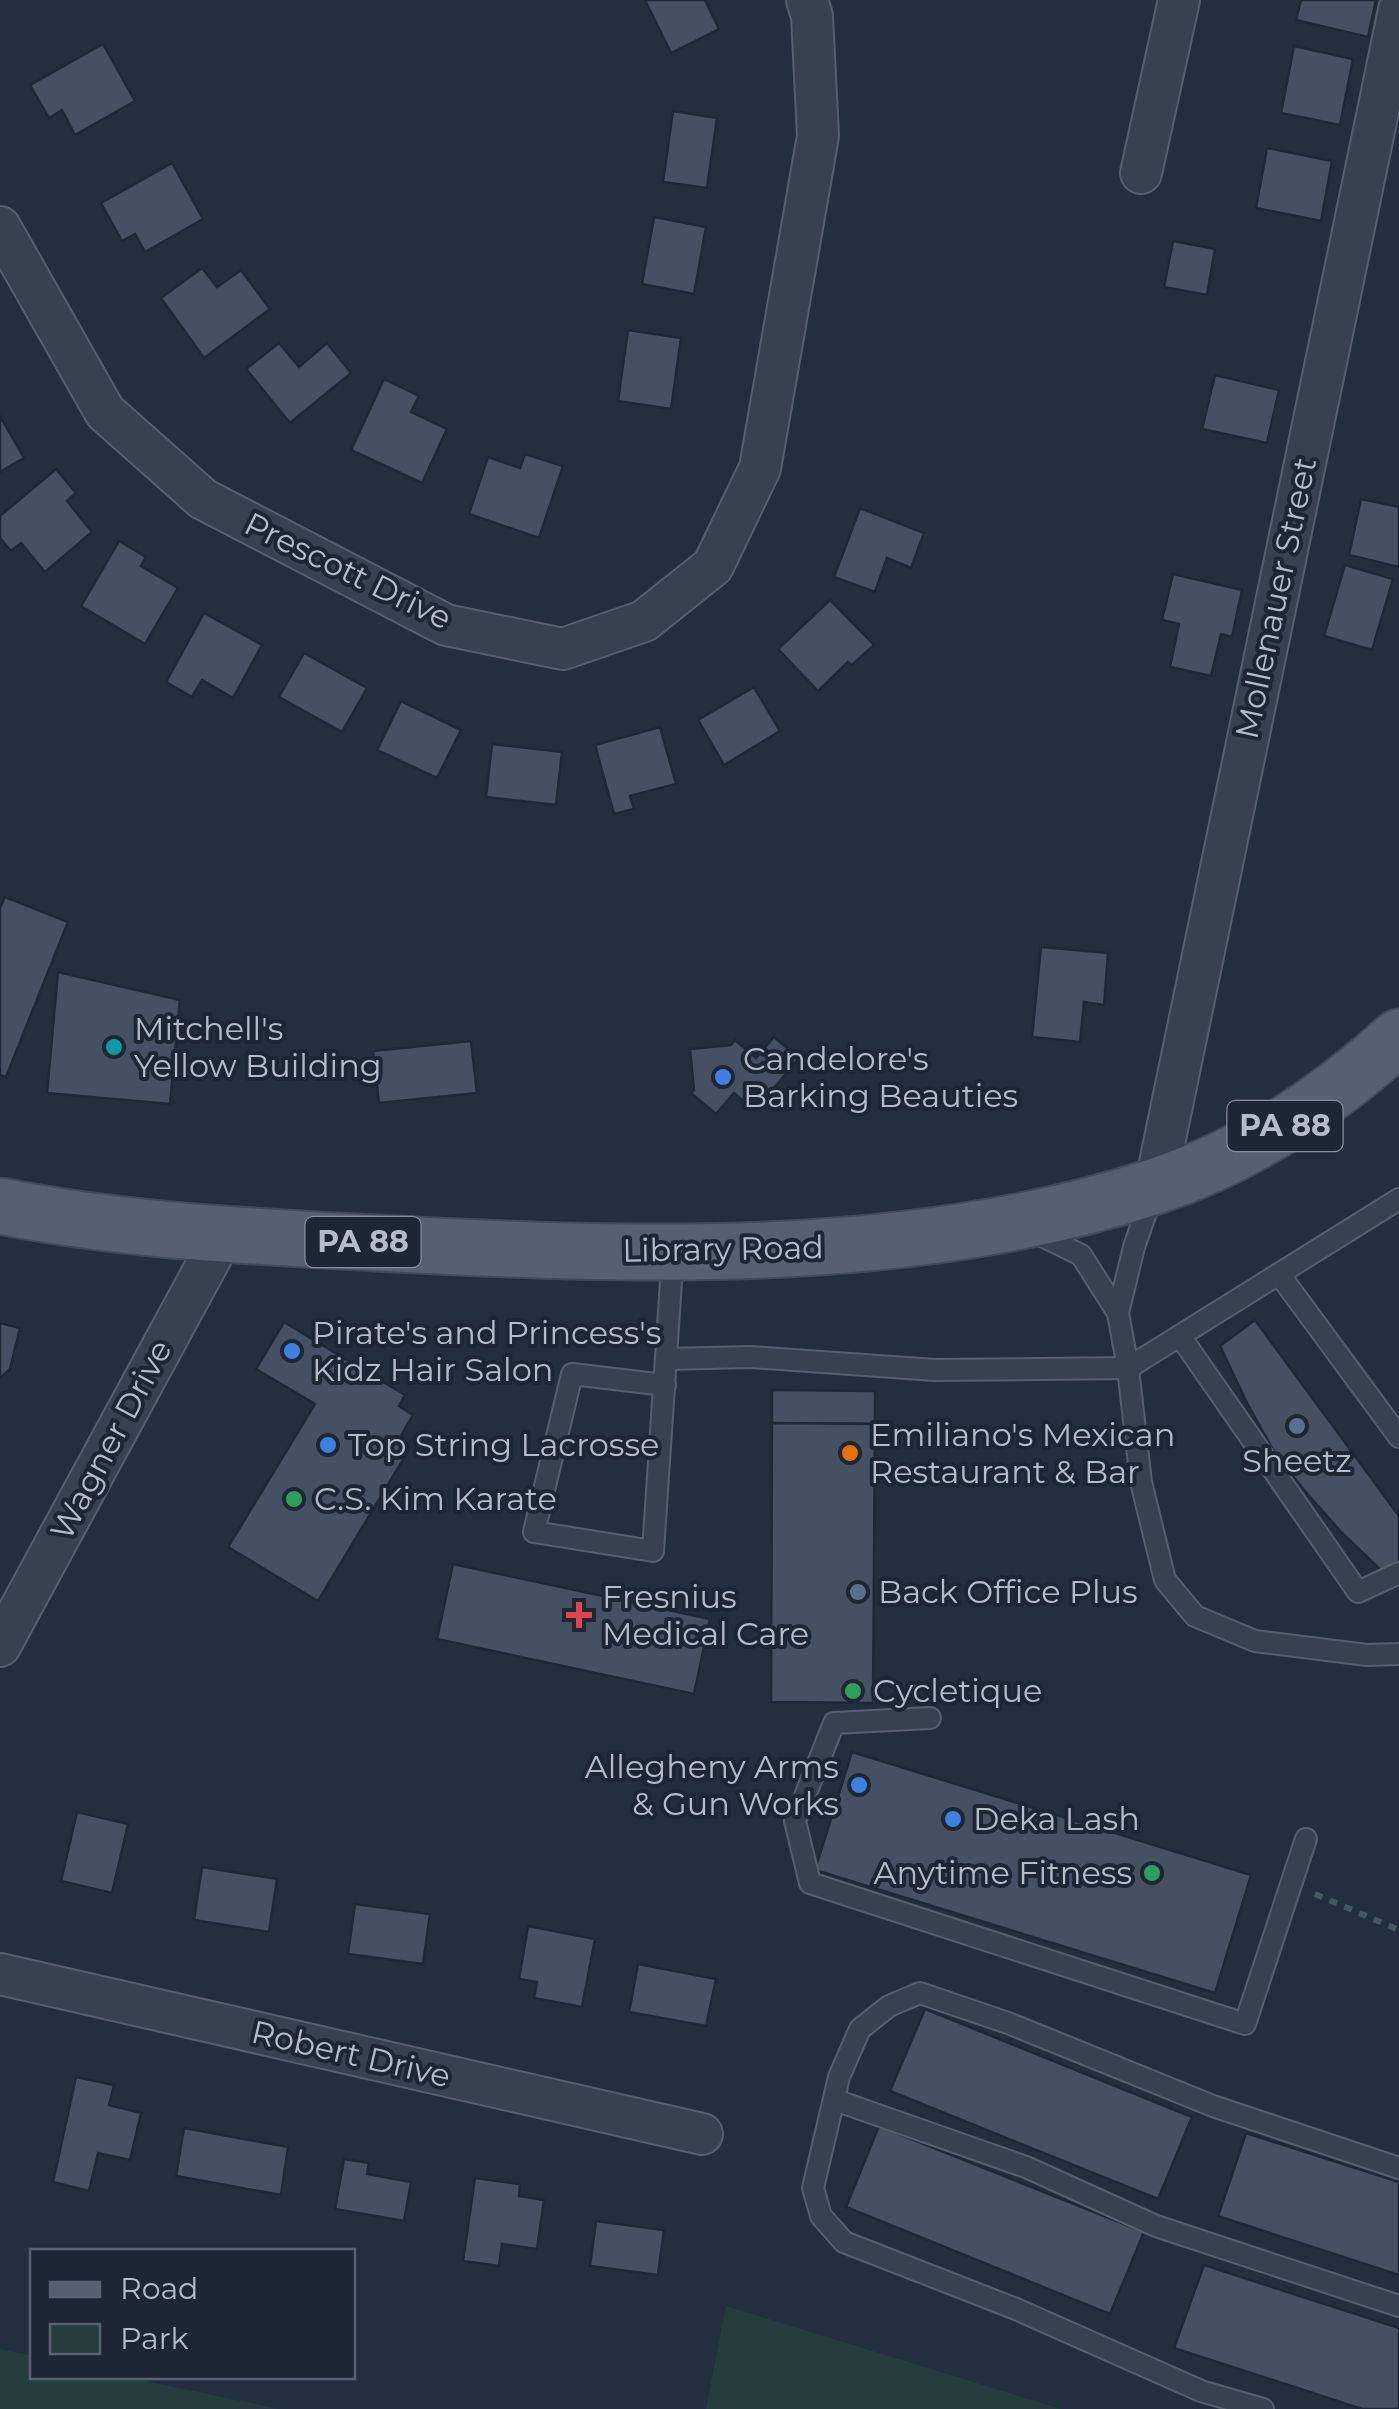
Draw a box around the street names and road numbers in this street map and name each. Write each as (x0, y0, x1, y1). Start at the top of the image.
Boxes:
street label: Mollenauer Street (1227, 454, 1324, 742)
street label: Prescott Drive (238, 504, 458, 637)
road number: PA 88 (1228, 1101, 1342, 1151)
road number: PA 88 (306, 1217, 420, 1267)
street label: Library Road (622, 1227, 824, 1270)
street label: Wagner Drive (42, 1333, 180, 1546)
street label: Robert Drive (248, 2012, 454, 2095)

